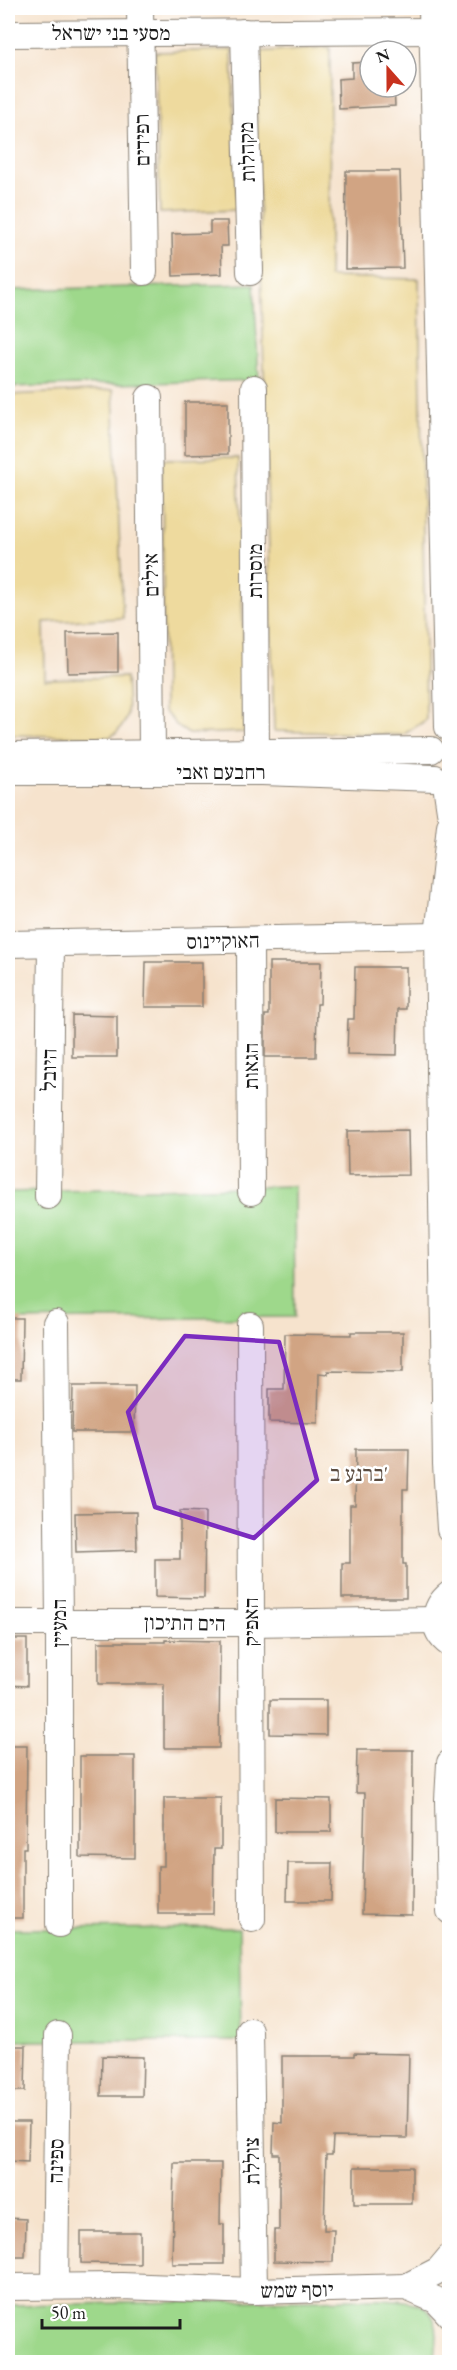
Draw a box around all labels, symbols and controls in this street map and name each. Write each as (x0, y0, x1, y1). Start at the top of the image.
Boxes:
street label: מסעי בני ישראל (52, 19, 170, 46)
north arrow (358, 39, 418, 99)
text: N (373, 43, 393, 68)
street label: רפידים (128, 113, 155, 167)
street label: מקהלות (232, 121, 261, 183)
street label: מוסרות (241, 543, 268, 599)
street label: אילים (137, 553, 164, 597)
street label: רחבעם זאבי (176, 758, 266, 785)
street label: האוקיינוס (186, 926, 260, 955)
street label: הגאות (237, 1043, 264, 1089)
street label: היובל (35, 1048, 62, 1092)
district label: ברנע ב' (330, 1459, 388, 1488)
street label: האפיק (237, 1597, 264, 1647)
street label: המעיין (45, 1599, 72, 1647)
street label: הים התיכון (144, 1608, 226, 1637)
street label: צוללת (238, 2137, 265, 2185)
street label: ספינה (42, 2138, 69, 2184)
street label: יוסף שמש (260, 2275, 334, 2304)
scale bar (42, 2292, 180, 2330)
text: 50 m (51, 2301, 86, 2324)

